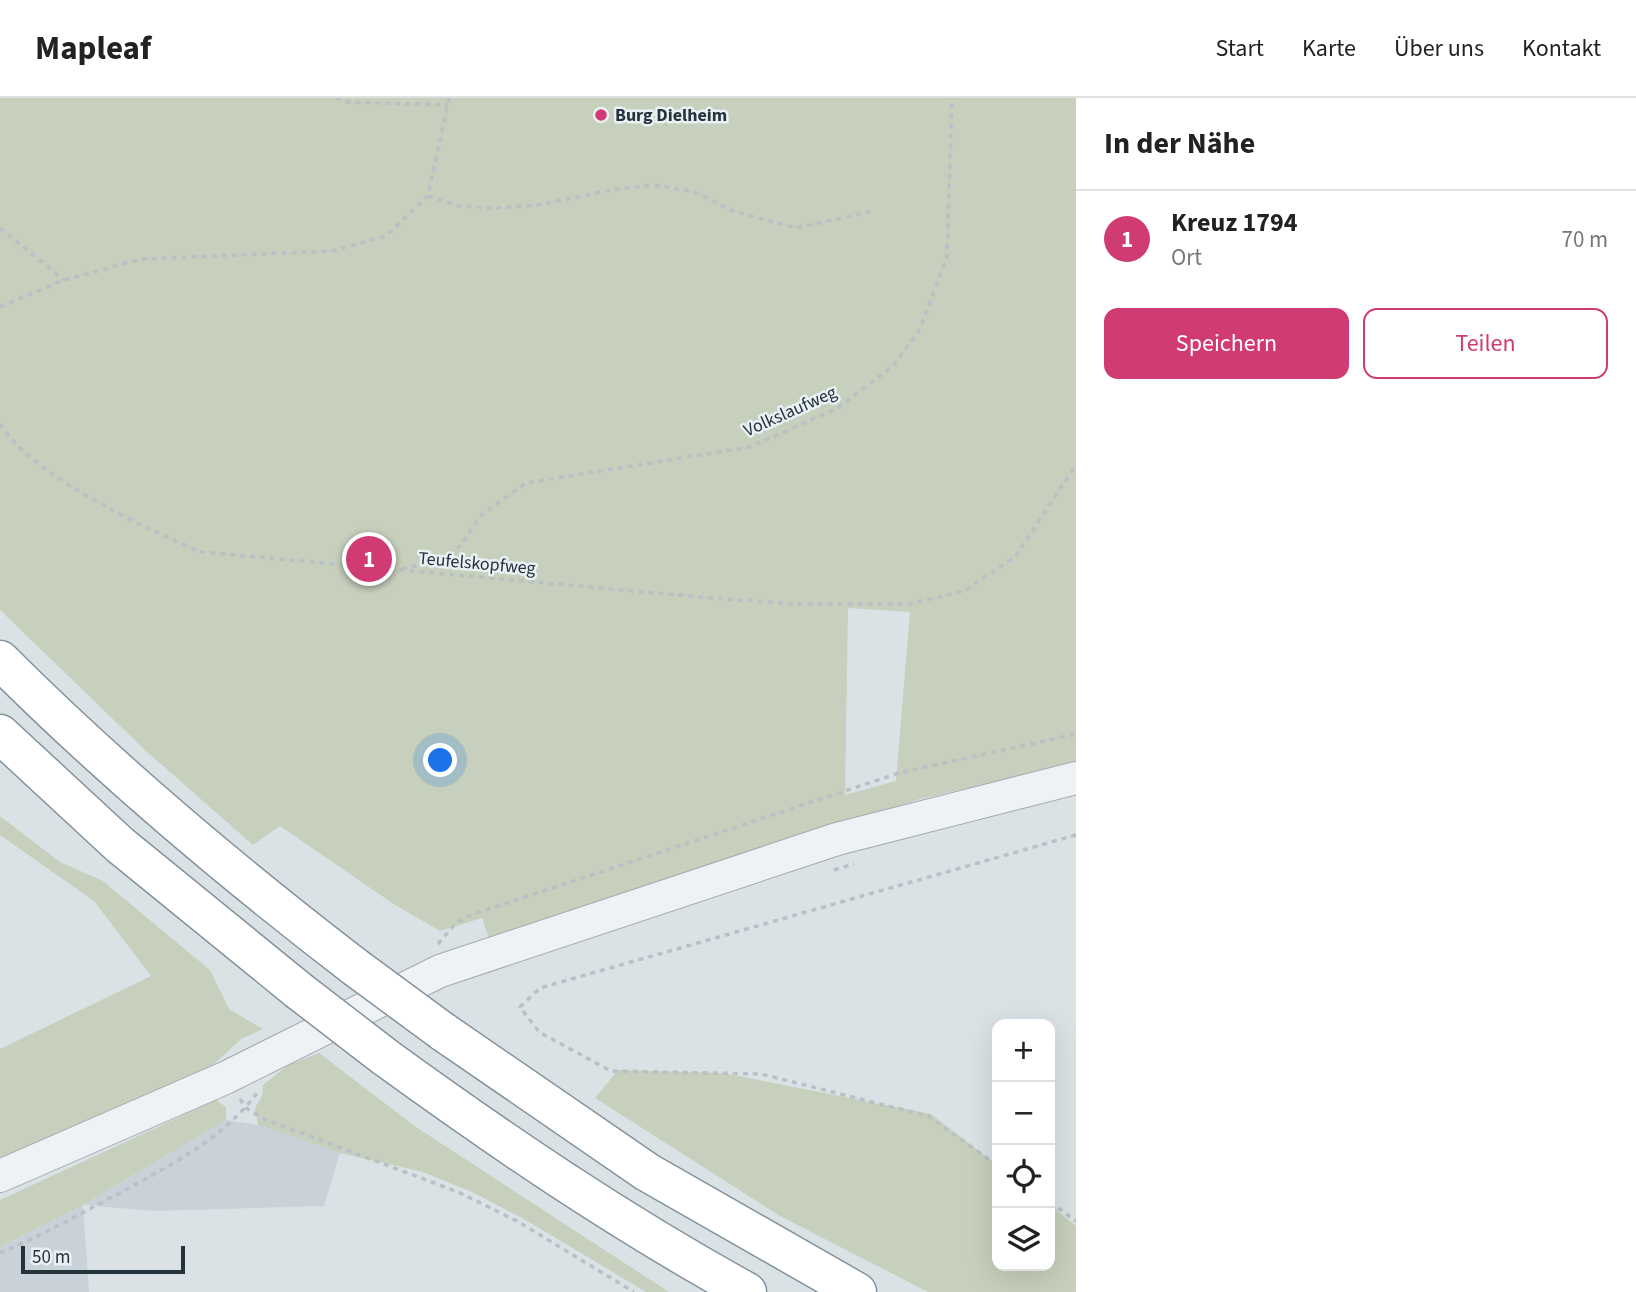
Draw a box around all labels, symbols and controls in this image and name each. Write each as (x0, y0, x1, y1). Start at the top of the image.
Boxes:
text: Mapleaf (35, 25, 151, 72)
text: Start (1216, 31, 1264, 66)
text: Karte (1302, 31, 1356, 66)
text: Über uns (1394, 31, 1484, 66)
text: Kontakt (1522, 31, 1601, 66)
place label: Burg Dielheim (615, 103, 727, 128)
marker: Burg Dielheim (593, 107, 609, 123)
text: In der Nähe (1104, 122, 1255, 165)
text: Kreuz 1794 (1171, 204, 1297, 241)
text: 1 (1121, 223, 1133, 256)
text: 70 m (1561, 223, 1608, 256)
text: Ort (1171, 241, 1202, 274)
button: Speichern (1104, 308, 1349, 379)
button: Teilen (1363, 308, 1608, 379)
street label: Volkslaufweg (740, 380, 841, 443)
pin: 1 (346, 533, 392, 585)
street label: Teufelskopfweg (417, 546, 537, 581)
your location (423, 743, 457, 777)
map controls (992, 1019, 1055, 1271)
button: + (992, 1019, 1055, 1082)
button: − (992, 1082, 1055, 1145)
button: locate (992, 1145, 1055, 1208)
button: layers (992, 1208, 1055, 1271)
scale bar (21, 1243, 186, 1275)
text: 50 m (32, 1244, 70, 1271)

